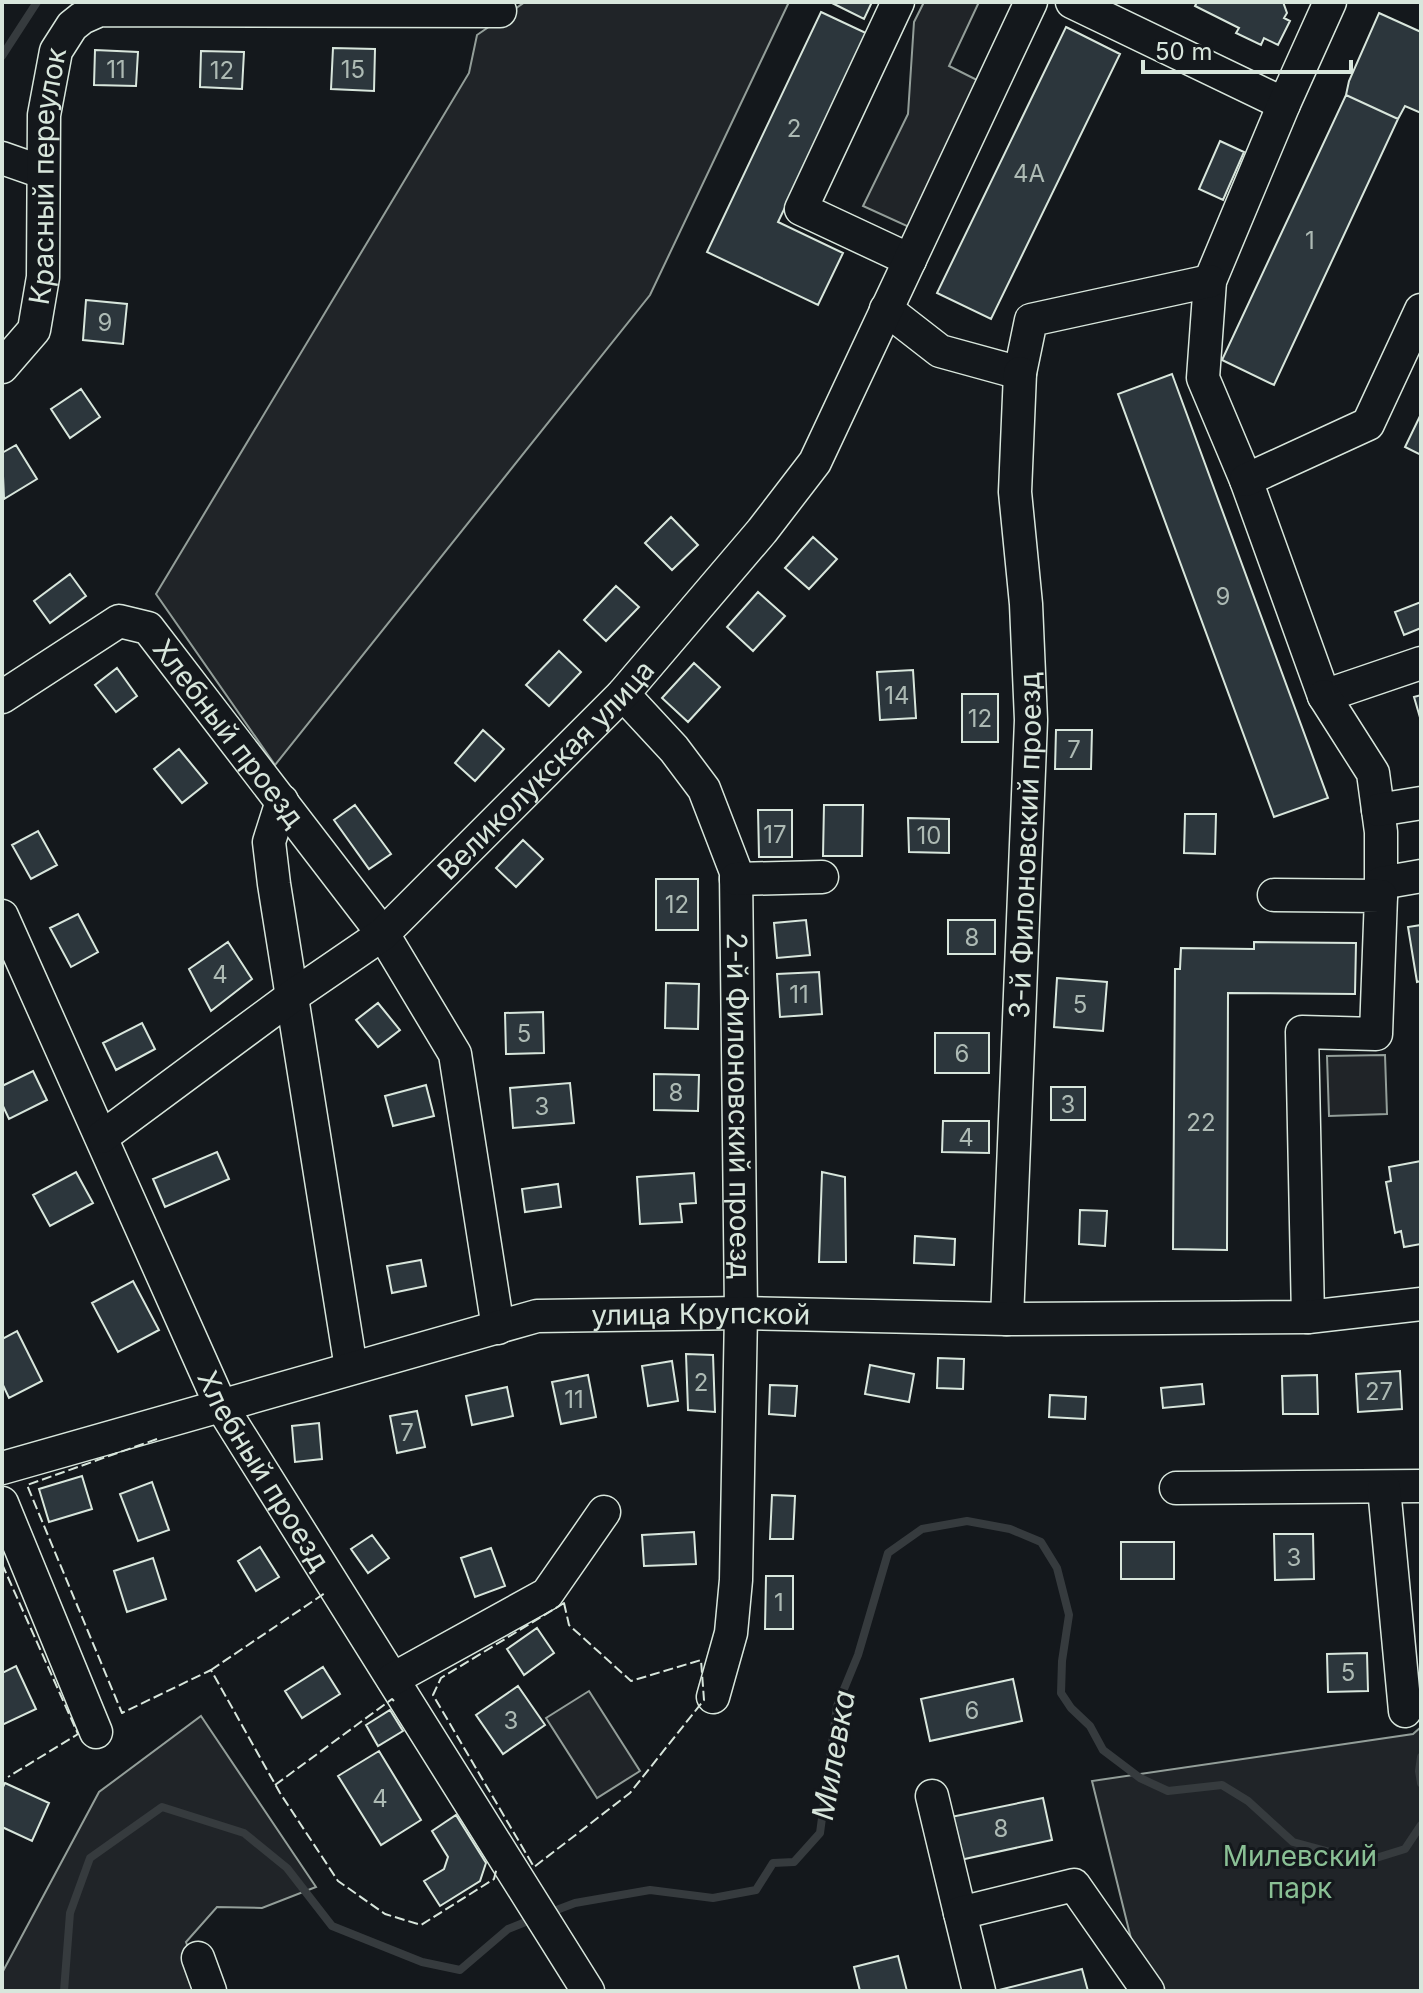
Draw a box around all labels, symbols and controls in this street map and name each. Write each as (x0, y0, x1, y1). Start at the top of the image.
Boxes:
scale bar (1143, 24, 1351, 74)
text: 50 m (1155, 37, 1213, 66)
street label: Красный переулок (22, 45, 73, 307)
house number: 11 (106, 55, 126, 84)
house number: 15 (341, 55, 365, 84)
house number: 12 (210, 56, 234, 85)
house number: 2 (787, 114, 801, 143)
house number: 4А (1013, 159, 1045, 188)
house number: 1 (1305, 226, 1315, 255)
house number: 9 (98, 308, 112, 337)
house number: 9 (1216, 582, 1230, 611)
street label: Хлебный проезд (146, 632, 312, 834)
street label: Великолукская улица (430, 653, 661, 887)
street label: 3-й Филоновский проезд (1002, 671, 1048, 1019)
house number: 14 (884, 681, 910, 710)
house number: 12 (968, 704, 992, 733)
house number: 7 (1067, 735, 1081, 764)
house number: 17 (763, 820, 787, 849)
house number: 10 (917, 821, 941, 850)
house number: 12 (665, 890, 689, 919)
house number: 8 (965, 923, 979, 952)
street label: 2-й Филоновский проезд (720, 933, 758, 1280)
house number: 4 (212, 960, 228, 989)
house number: 11 (789, 980, 809, 1009)
house number: 5 (1073, 990, 1087, 1019)
house number: 5 (517, 1019, 531, 1048)
house number: 6 (955, 1039, 969, 1068)
house number: 8 (669, 1078, 683, 1107)
house number: 3 (1061, 1090, 1075, 1119)
house number: 3 (535, 1092, 549, 1121)
house number: 22 (1186, 1108, 1216, 1137)
house number: 4 (958, 1123, 974, 1152)
street label: улица Крупской (591, 1296, 811, 1332)
street label: Хлебный проезд (190, 1366, 337, 1577)
house number: 2 (694, 1368, 708, 1397)
house number: 27 (1365, 1377, 1393, 1406)
house number: 11 (564, 1385, 584, 1414)
house number: 7 (400, 1418, 414, 1447)
house number: 3 (1287, 1543, 1301, 1572)
house number: 1 (774, 1588, 784, 1617)
house number: 5 (1341, 1658, 1355, 1687)
water label: Милевка (804, 1687, 862, 1823)
house number: 6 (965, 1696, 979, 1725)
house number: 3 (504, 1706, 518, 1735)
house number: 4 (372, 1784, 388, 1813)
house number: 8 (994, 1814, 1008, 1843)
park label: Милевский парк (1223, 1839, 1377, 1905)

